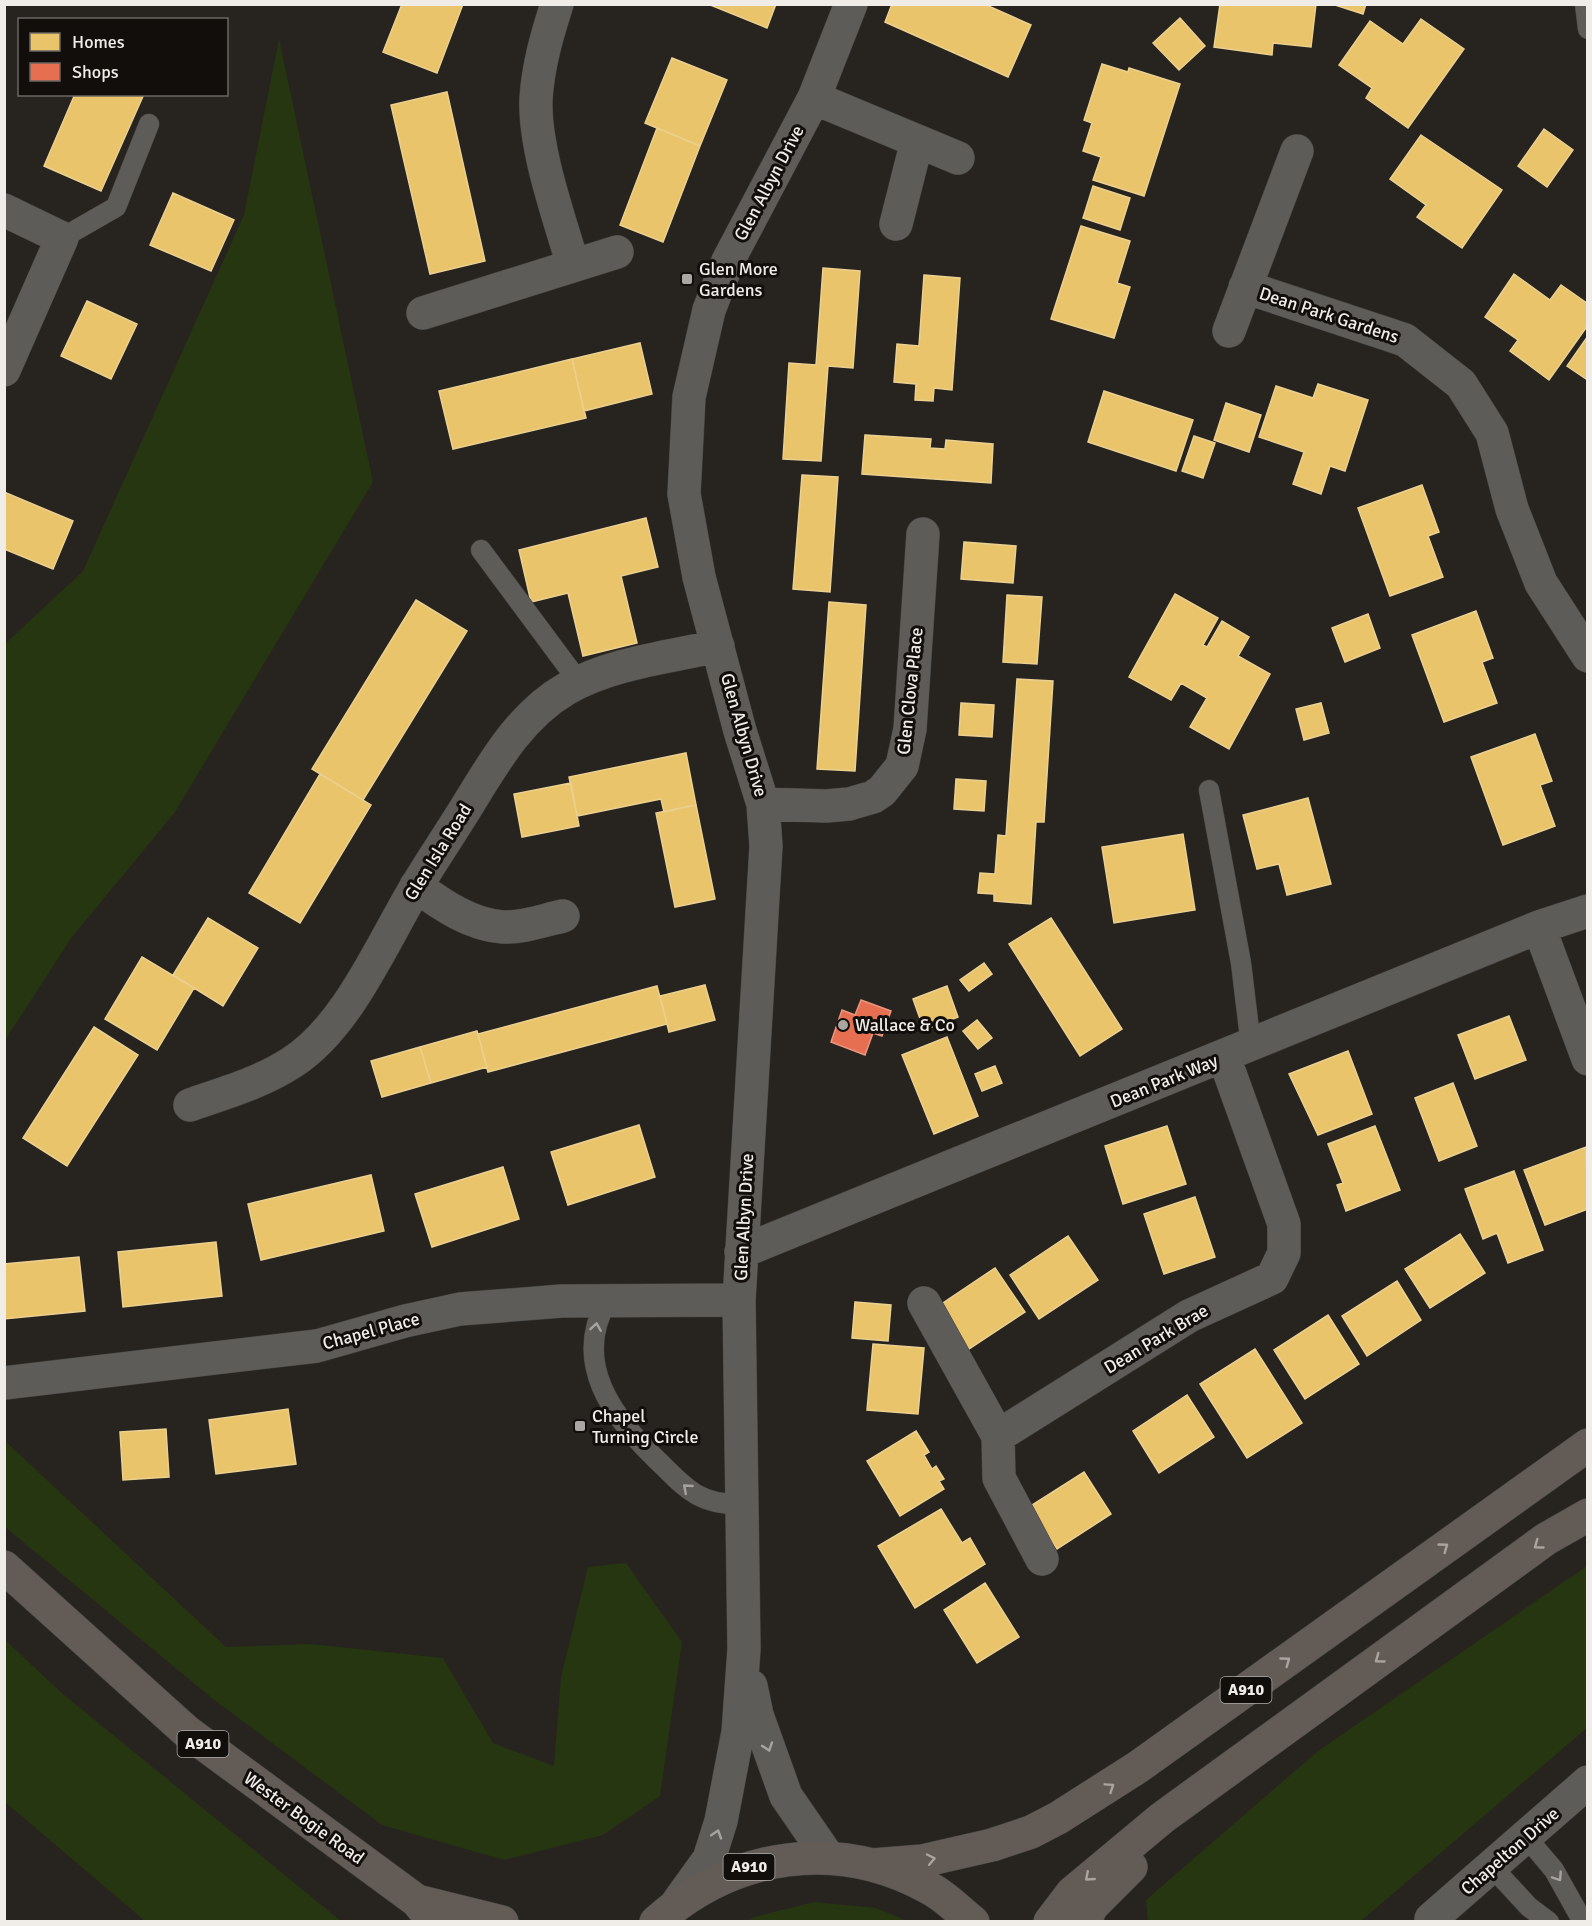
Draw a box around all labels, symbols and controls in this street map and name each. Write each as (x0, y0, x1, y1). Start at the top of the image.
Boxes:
legend (18, 18, 228, 96)
text: Homes (72, 31, 125, 53)
text: Shops (72, 61, 119, 83)
street label: Glen Albyn Drive (729, 122, 809, 244)
place label: Glen More Gardens (699, 258, 778, 301)
marker: Glen More Gardens (680, 272, 694, 286)
street label: Dean Park Gardens (1256, 282, 1402, 348)
street label: Glen Clova Place (892, 626, 928, 756)
street label: Glen Albyn Drive (716, 671, 772, 799)
street label: Glen Isla Road (400, 800, 476, 904)
place label: Wallace & Co (855, 1014, 955, 1036)
marker: Wallace & Co (836, 1018, 850, 1032)
street label: Dean Park Way (1107, 1049, 1222, 1113)
street label: Glen Albyn Drive (730, 1153, 758, 1281)
street label: Dean Park Brae (1100, 1299, 1212, 1379)
street label: Chapel Place (320, 1307, 422, 1355)
one-way arrow (590, 1322, 602, 1331)
place label: Chapel Turning Circle (592, 1405, 698, 1448)
marker: Chapel Turning Circle (573, 1419, 587, 1433)
one-way arrow (683, 1484, 694, 1495)
one-way arrow (1533, 1538, 1544, 1549)
one-way arrow (1437, 1543, 1448, 1554)
one-way arrow (1375, 1652, 1386, 1663)
one-way arrow (1279, 1657, 1290, 1668)
road number: A910 (1220, 1677, 1272, 1703)
road number: A910 (178, 1731, 228, 1757)
one-way arrow (760, 1741, 773, 1752)
street label: Wester Bogie Road (240, 1767, 368, 1869)
one-way arrow (1103, 1783, 1114, 1794)
street label: Chapelton Drive (1456, 1802, 1564, 1900)
one-way arrow (710, 1829, 723, 1840)
one-way arrow (925, 1853, 935, 1866)
road number: A910 (724, 1854, 774, 1880)
one-way arrow (1085, 1870, 1096, 1881)
one-way arrow (1551, 1871, 1563, 1881)

